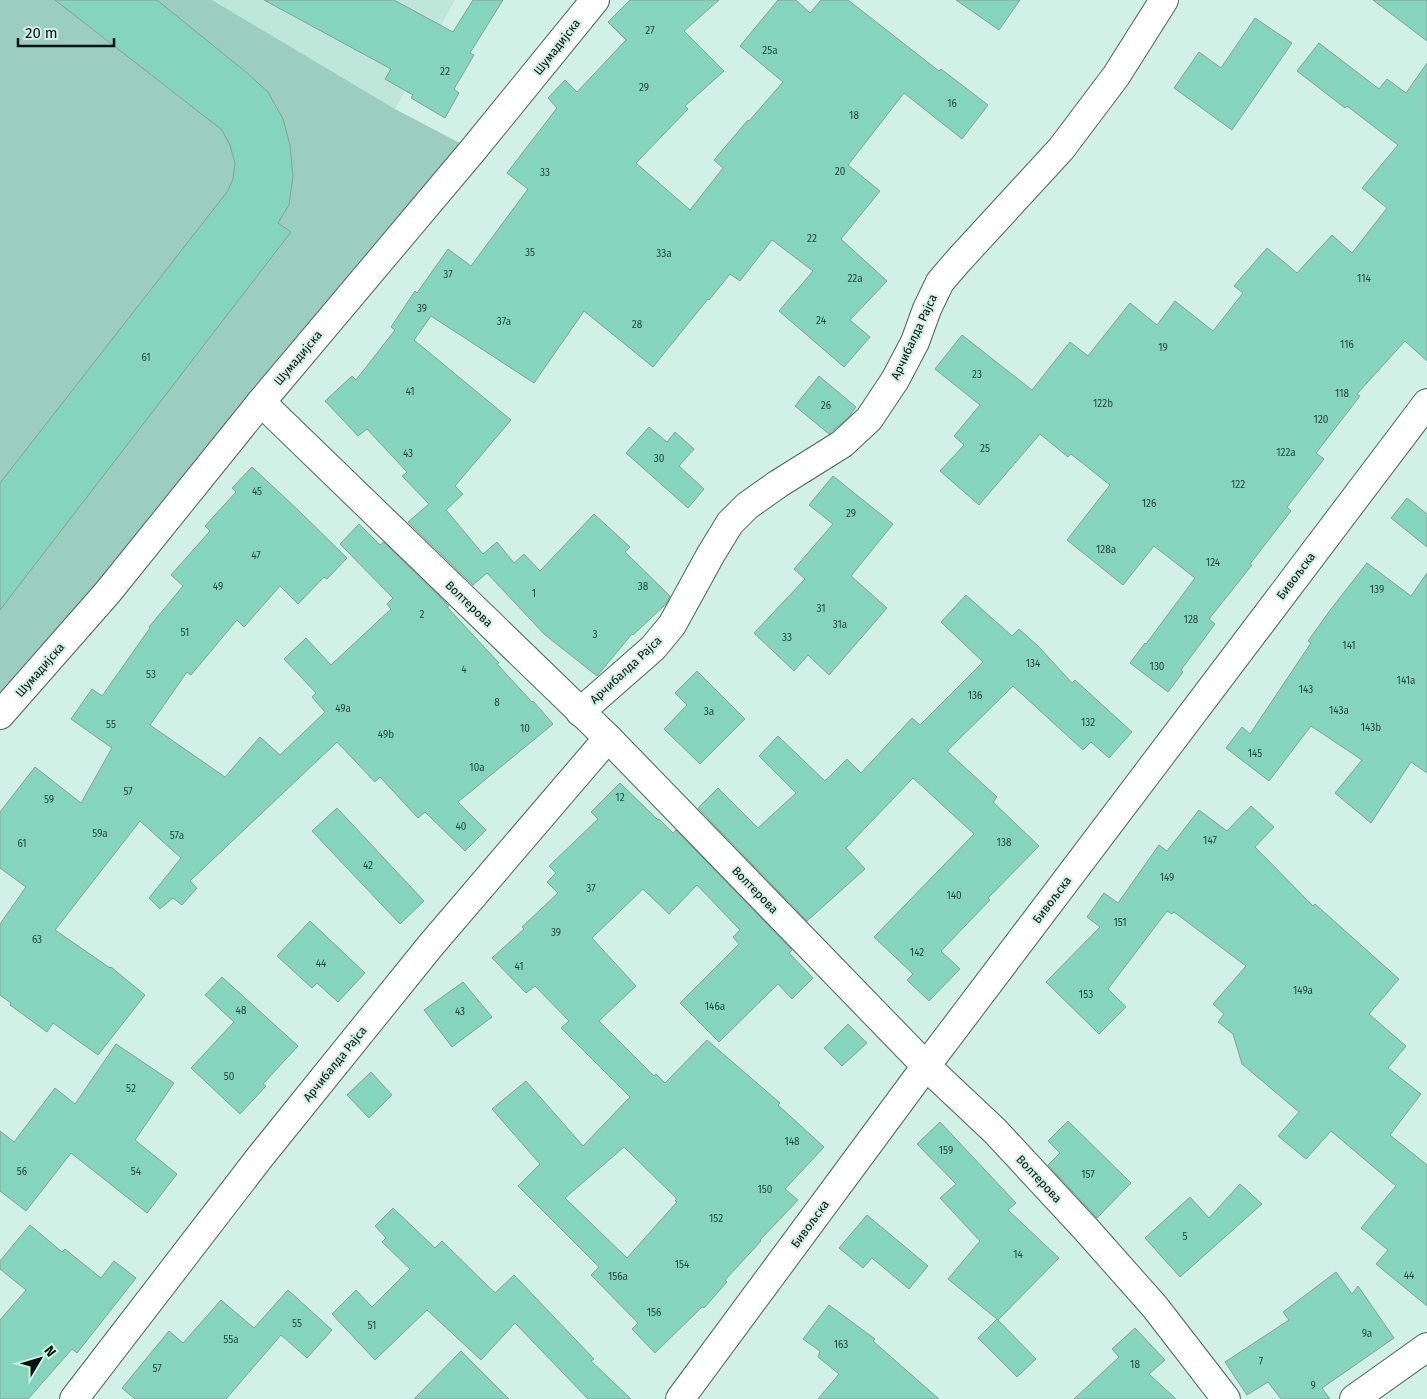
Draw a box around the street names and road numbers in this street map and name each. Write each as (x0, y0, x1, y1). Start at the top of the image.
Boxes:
street label: Шумадијска (531, 16, 583, 78)
street label: Арчибалда Рајса (888, 292, 940, 382)
street label: Шумадијска (271, 328, 325, 388)
street label: Бивољска (1274, 550, 1318, 602)
street label: Волтерова (443, 578, 495, 630)
street label: Арчибалда Рајса (587, 633, 665, 707)
street label: Шумадијска (13, 640, 67, 700)
street label: Волтерова (729, 864, 781, 916)
street label: Бивољска (1030, 874, 1074, 926)
street label: Арчибалда Рајса (300, 1024, 370, 1104)
street label: Волтерова (1013, 1152, 1065, 1206)
street label: Бивољска (788, 1197, 832, 1251)

